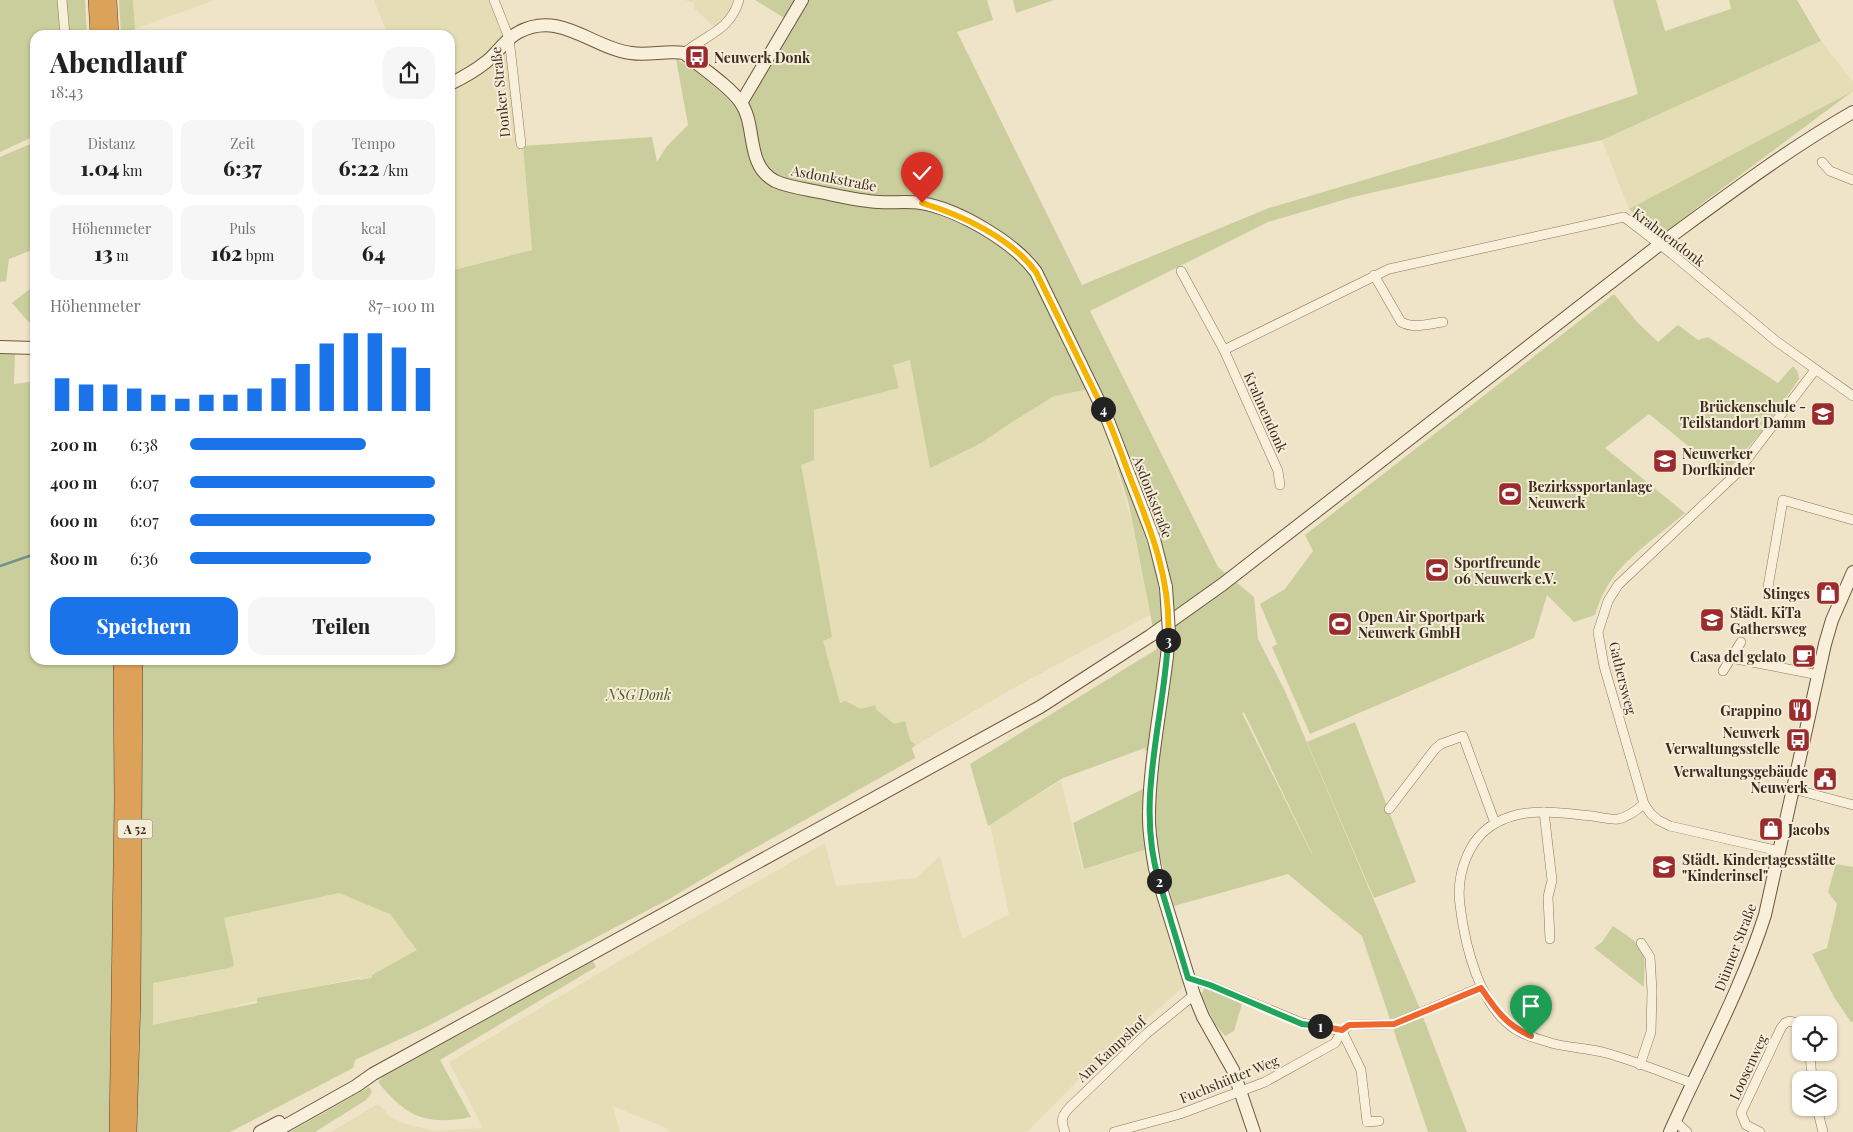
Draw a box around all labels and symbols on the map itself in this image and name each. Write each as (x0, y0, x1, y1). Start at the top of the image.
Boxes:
bus stop icon: Neuwerk Donk (684, 44, 710, 70)
street label: Donker Straße (486, 46, 514, 138)
place label: Neuwerk Donk (714, 48, 811, 67)
pin (901, 152, 943, 203)
street label: Asdonkstraße (789, 160, 878, 196)
street label: Krahnendonk (1629, 203, 1709, 271)
street label: Krahnendonk (1240, 369, 1292, 456)
pin: 4 (1090, 396, 1116, 422)
place label: Brückenschule - Teilstandort Damm (1680, 397, 1806, 432)
school or university icon: Brückenschule - Teilstandort Damm (1810, 401, 1836, 427)
place label: Neuwerker Dorfkinder (1682, 444, 1756, 479)
school or university icon: Neuwerker Dorfkinder (1652, 448, 1678, 474)
street label: Asdonkstraße (1128, 452, 1177, 541)
place label: Bezirkssportanlage Neuwerk (1528, 477, 1653, 512)
sports icon: Bezirkssportanlage Neuwerk (1497, 481, 1523, 507)
place label: Sportfreunde 06 Neuwerk e.V. (1454, 553, 1557, 588)
sports icon: Sportfreunde 06 Neuwerk e.V. (1424, 557, 1450, 583)
shop icon: Stinges (1815, 580, 1841, 606)
place label: Stinges (1763, 584, 1810, 603)
place label: Städt. KiTa Gathersweg (1730, 603, 1807, 638)
place label: Open Air Sportpark Neuwerk GmbH (1358, 607, 1486, 642)
school or university icon: Städt. KiTa Gathersweg (1699, 607, 1725, 633)
sports icon: Open Air Sportpark Neuwerk GmbH (1327, 611, 1353, 637)
pin: 3 (1156, 628, 1180, 652)
street label: Gathersweg (1605, 639, 1641, 717)
cafe icon: Casa del gelato (1791, 643, 1817, 669)
place label: Casa del gelato (1690, 647, 1786, 666)
park label: NSG Donk (605, 685, 671, 704)
restaurant icon: Grappino (1787, 697, 1813, 723)
place label: Grappino (1720, 701, 1782, 720)
place label: Neuwerk Verwaltungsstelle (1664, 723, 1781, 758)
bus stop icon: Neuwerk Verwaltungsstelle (1785, 727, 1811, 753)
place label: Verwaltungsgebäude Neuwerk (1673, 762, 1809, 797)
public building icon: Verwaltungsgebäude Neuwerk (1812, 766, 1838, 792)
shop icon: Jacobs (1758, 816, 1784, 842)
road number: A 52 (118, 820, 152, 839)
place label: Jacobs (1787, 820, 1830, 839)
place label: Städt. Kindertagesstätte "Kinderinsel" (1682, 850, 1836, 885)
school or university icon: Städt. Kindertagesstätte "Kinderinsel" (1651, 854, 1677, 880)
pin: 2 (1146, 868, 1172, 894)
street label: Dünner Straße (1710, 900, 1760, 994)
pin (1510, 985, 1552, 1036)
street label: Am Kampshof (1072, 1011, 1151, 1087)
pin: 1 (1308, 1014, 1332, 1038)
street label: Loosenweg (1725, 1031, 1772, 1103)
street label: Fuchshütter Weg (1177, 1050, 1282, 1108)

